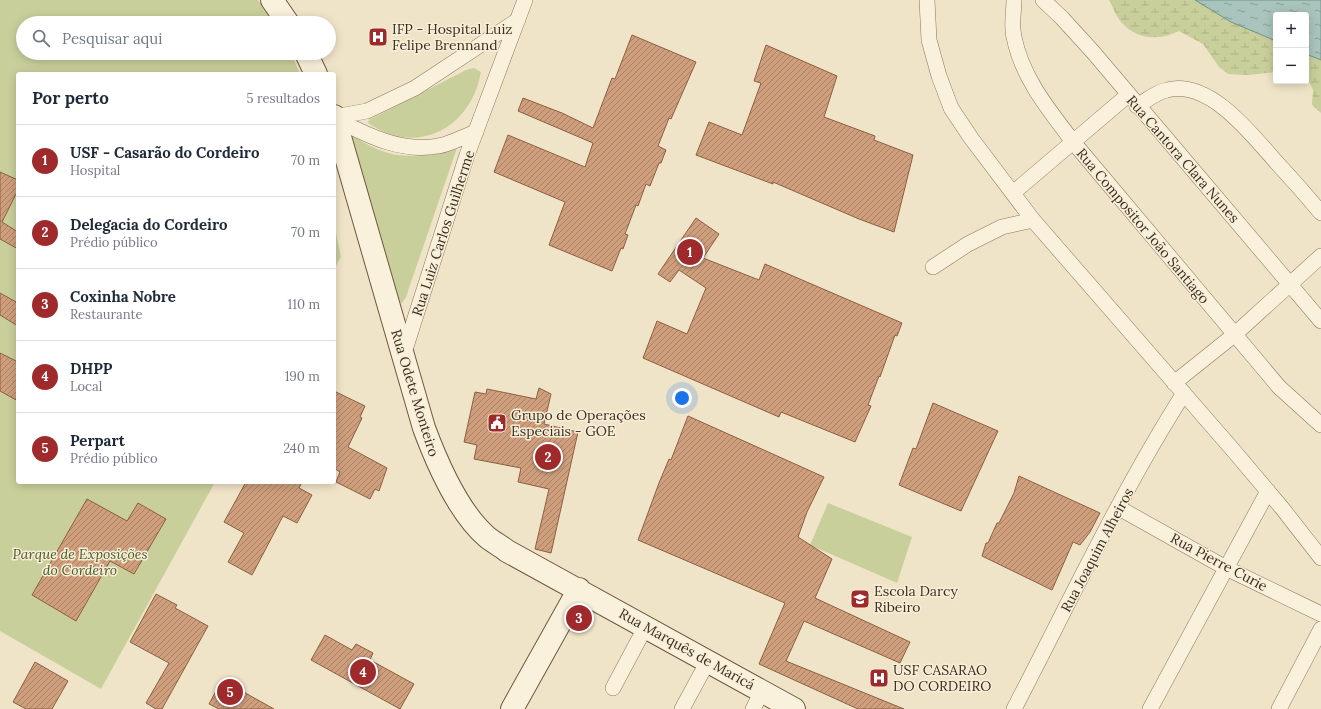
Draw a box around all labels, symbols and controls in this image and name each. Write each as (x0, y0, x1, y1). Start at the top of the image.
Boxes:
map controls (1273, 12, 1309, 84)
button: + (1273, 12, 1309, 48)
search box (16, 16, 336, 60)
place label: IFP - Hospital Luiz Felipe Brennand (392, 20, 513, 54)
hospital icon: IFP - Hospital Luiz Felipe Brennand (367, 26, 389, 48)
icon: search (30, 27, 52, 49)
text: Pesquisar aqui (62, 29, 162, 48)
button: − (1273, 48, 1309, 84)
text: Por perto (32, 87, 109, 109)
text: 5 resultados (246, 90, 320, 107)
street label: Rua Cantora Clara Nunes (1123, 92, 1243, 226)
text: USF - Casarão do Cordeiro (70, 143, 259, 162)
street label: Rua Compositor João Santiago (1073, 145, 1213, 307)
street label: Rua Luiz Carlos Guilherme (408, 147, 478, 318)
text: 1 (42, 152, 48, 169)
text: 70 m (291, 152, 320, 169)
text: Hospital (70, 162, 120, 179)
text: Delegacia do Cordeiro (70, 215, 228, 234)
text: 2 (42, 224, 48, 241)
text: 70 m (291, 224, 320, 241)
text: Prédio público (70, 234, 158, 251)
pin: 1 (677, 237, 703, 267)
text: Coxinha Nobre (70, 287, 176, 306)
text: 3 (41, 296, 49, 313)
text: 110 m (287, 296, 320, 313)
text: Restaurante (70, 306, 143, 323)
street label: Rua Odete Monteiro (387, 327, 443, 459)
text: DHPP (70, 359, 112, 378)
text: 4 (41, 368, 49, 385)
text: 190 m (285, 368, 320, 385)
text: Local (70, 378, 102, 395)
your location (672, 388, 692, 408)
place label: Grupo de Operações Especiais - GOE (511, 406, 646, 440)
public building icon: Grupo de Operações Especiais - GOE (486, 412, 508, 434)
text: Perpart (70, 431, 125, 450)
text: 5 (41, 440, 49, 457)
text: 240 m (283, 440, 320, 457)
pin: 2 (535, 442, 561, 472)
text: Prédio público (70, 450, 158, 467)
street label: Rua Joaquim Alheiros (1057, 485, 1137, 615)
street label: Rua Pierre Curie (1167, 529, 1271, 595)
park label: Parque de Exposições do Cordeiro (13, 545, 147, 579)
place label: Escola Darcy Ribeiro (874, 582, 958, 616)
school or university icon: Escola Darcy Ribeiro (849, 588, 871, 610)
pin: 3 (566, 603, 592, 633)
street label: Rua Marquês de Maricá (616, 604, 758, 694)
pin: 4 (350, 657, 376, 687)
place label: USF CASARAO DO CORDEIRO (893, 661, 991, 695)
hospital icon: USF CASARAO DO CORDEIRO (868, 667, 890, 689)
pin: 5 (217, 677, 243, 707)

